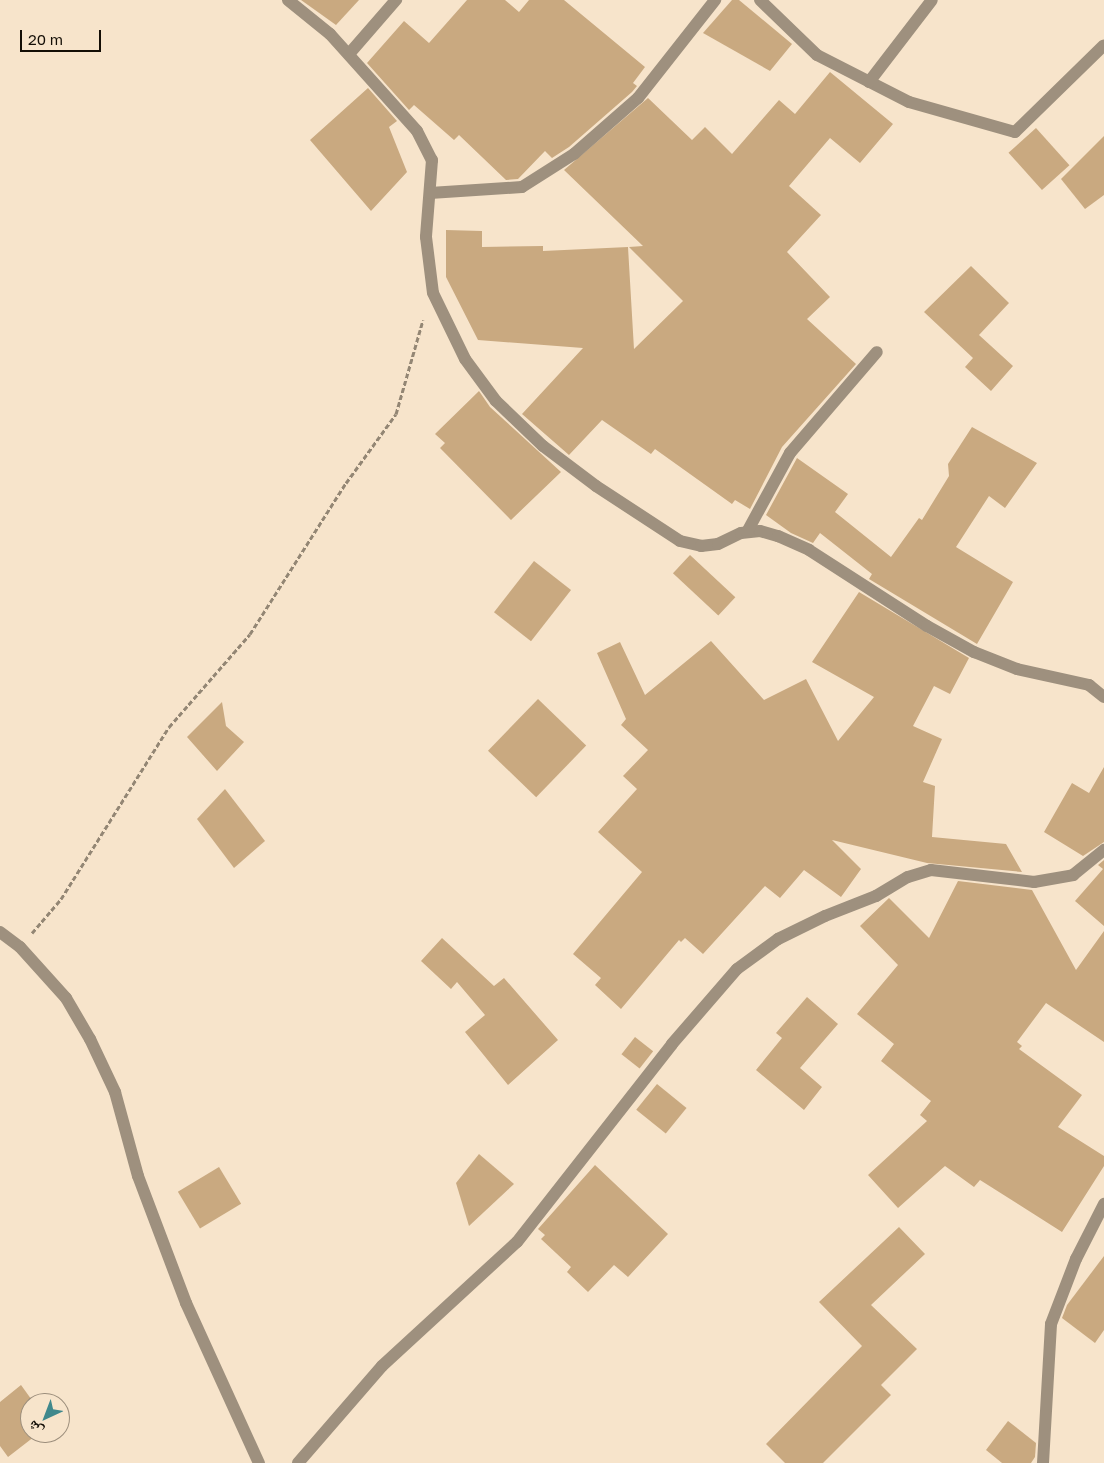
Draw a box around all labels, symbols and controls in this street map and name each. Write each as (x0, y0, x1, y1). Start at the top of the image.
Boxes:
scale bar (22, 20, 104, 52)
text: 20 m (28, 30, 63, 48)
north arrow (20, 1393, 70, 1443)
text: ش (24, 1417, 46, 1440)

